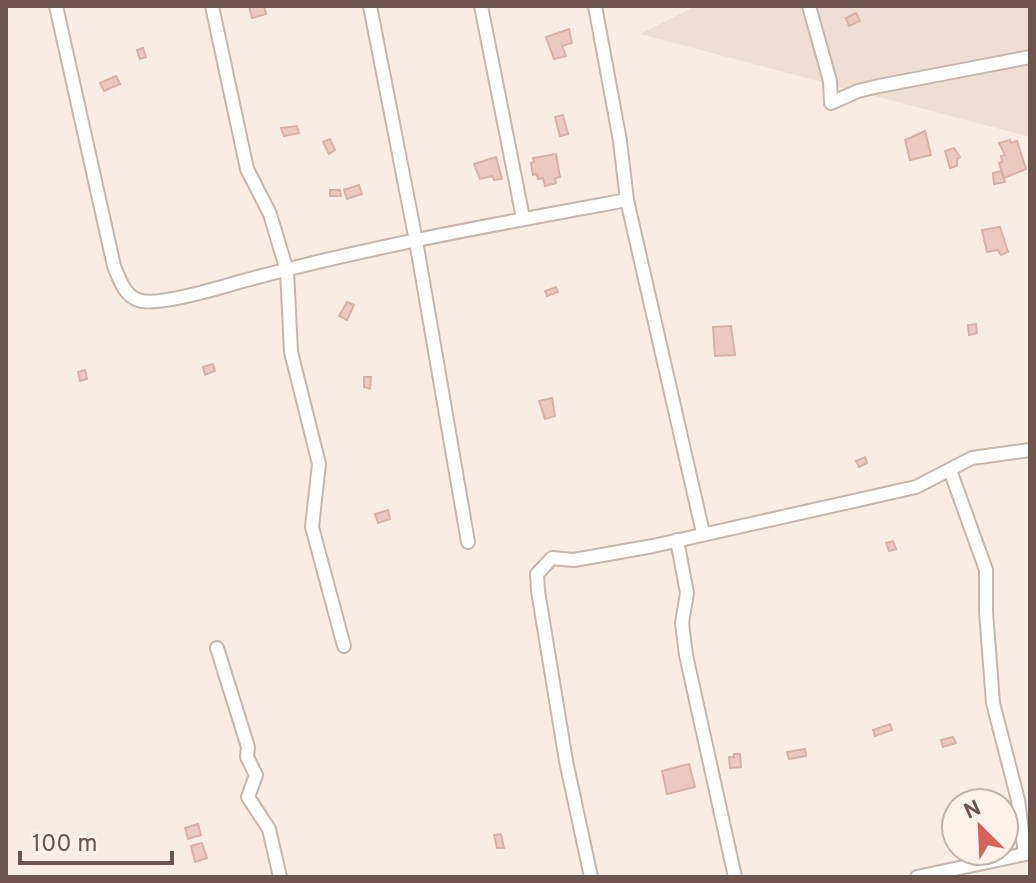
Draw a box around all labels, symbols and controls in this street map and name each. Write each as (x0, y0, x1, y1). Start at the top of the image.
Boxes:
north arrow (940, 787, 1020, 867)
text: N (960, 795, 986, 827)
scale bar (20, 815, 172, 865)
text: 100 m (32, 830, 98, 860)

